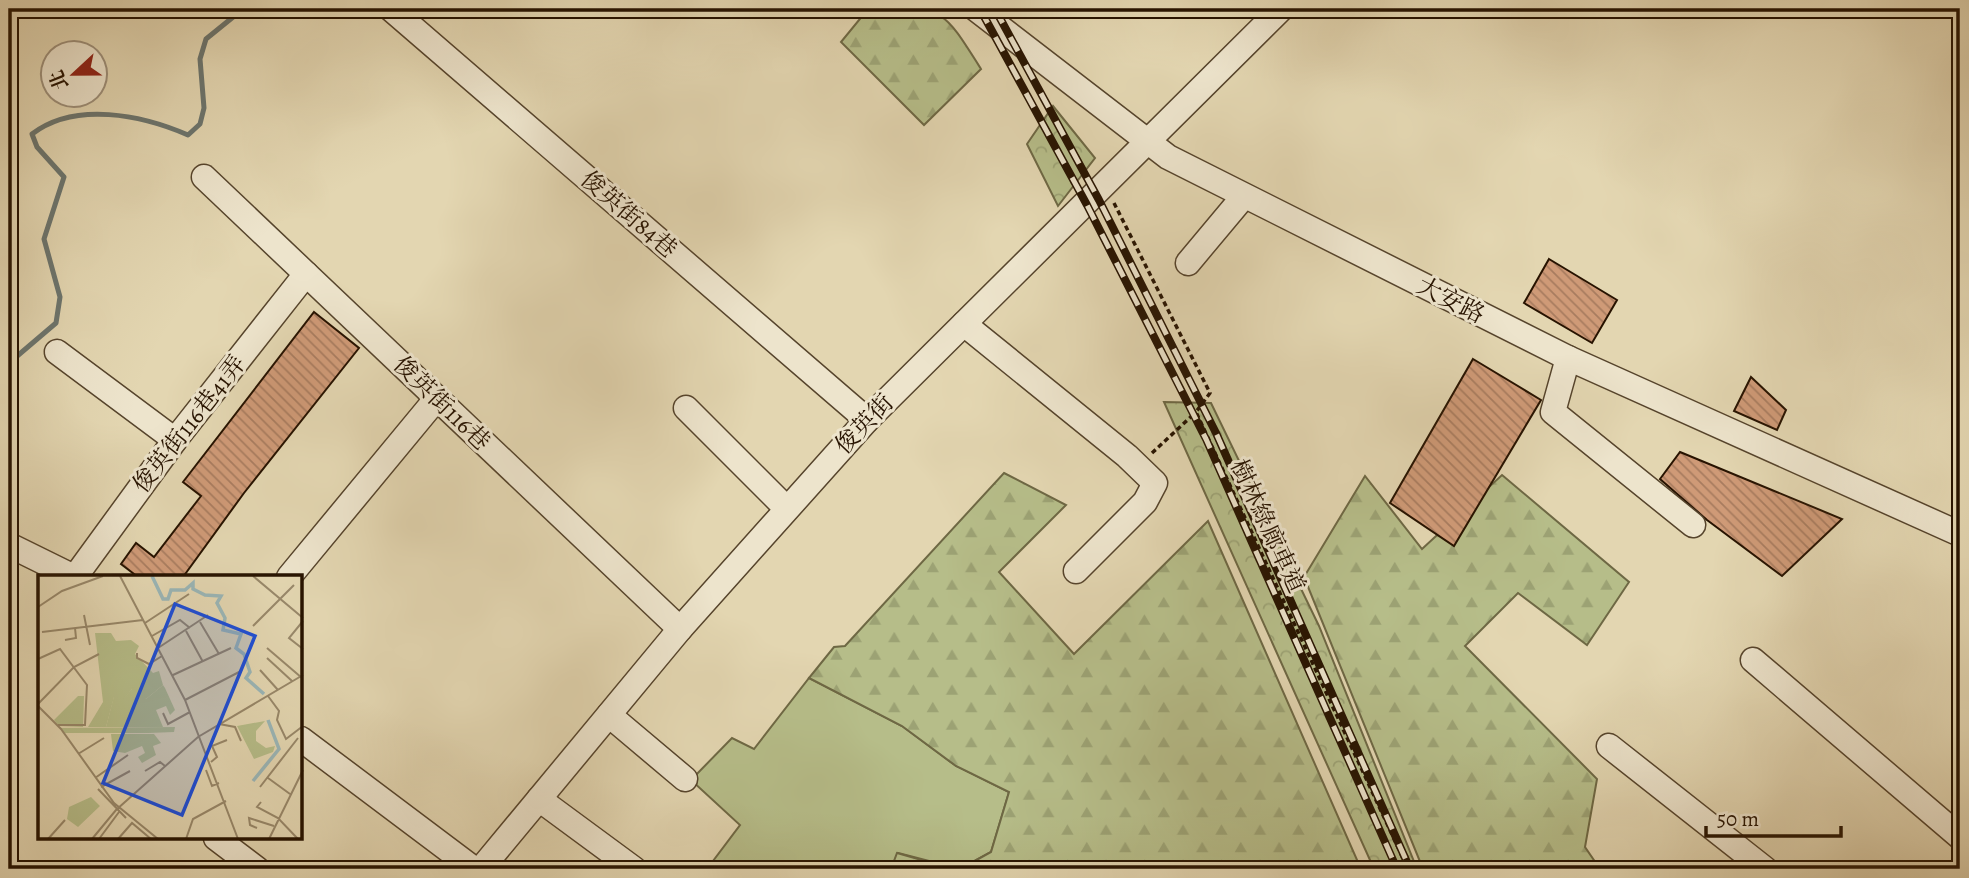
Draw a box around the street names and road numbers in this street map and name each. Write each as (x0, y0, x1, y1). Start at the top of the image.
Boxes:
street label: 俊英街84巷 (574, 163, 684, 265)
street label: 大安路 (1412, 269, 1490, 331)
street label: 俊英街116巷41弄 (125, 349, 253, 499)
street label: 俊英街116巷 (386, 349, 498, 457)
street label: 俊英街 (827, 387, 901, 461)
street label: 樹林綠廊車道 (1223, 454, 1313, 598)

